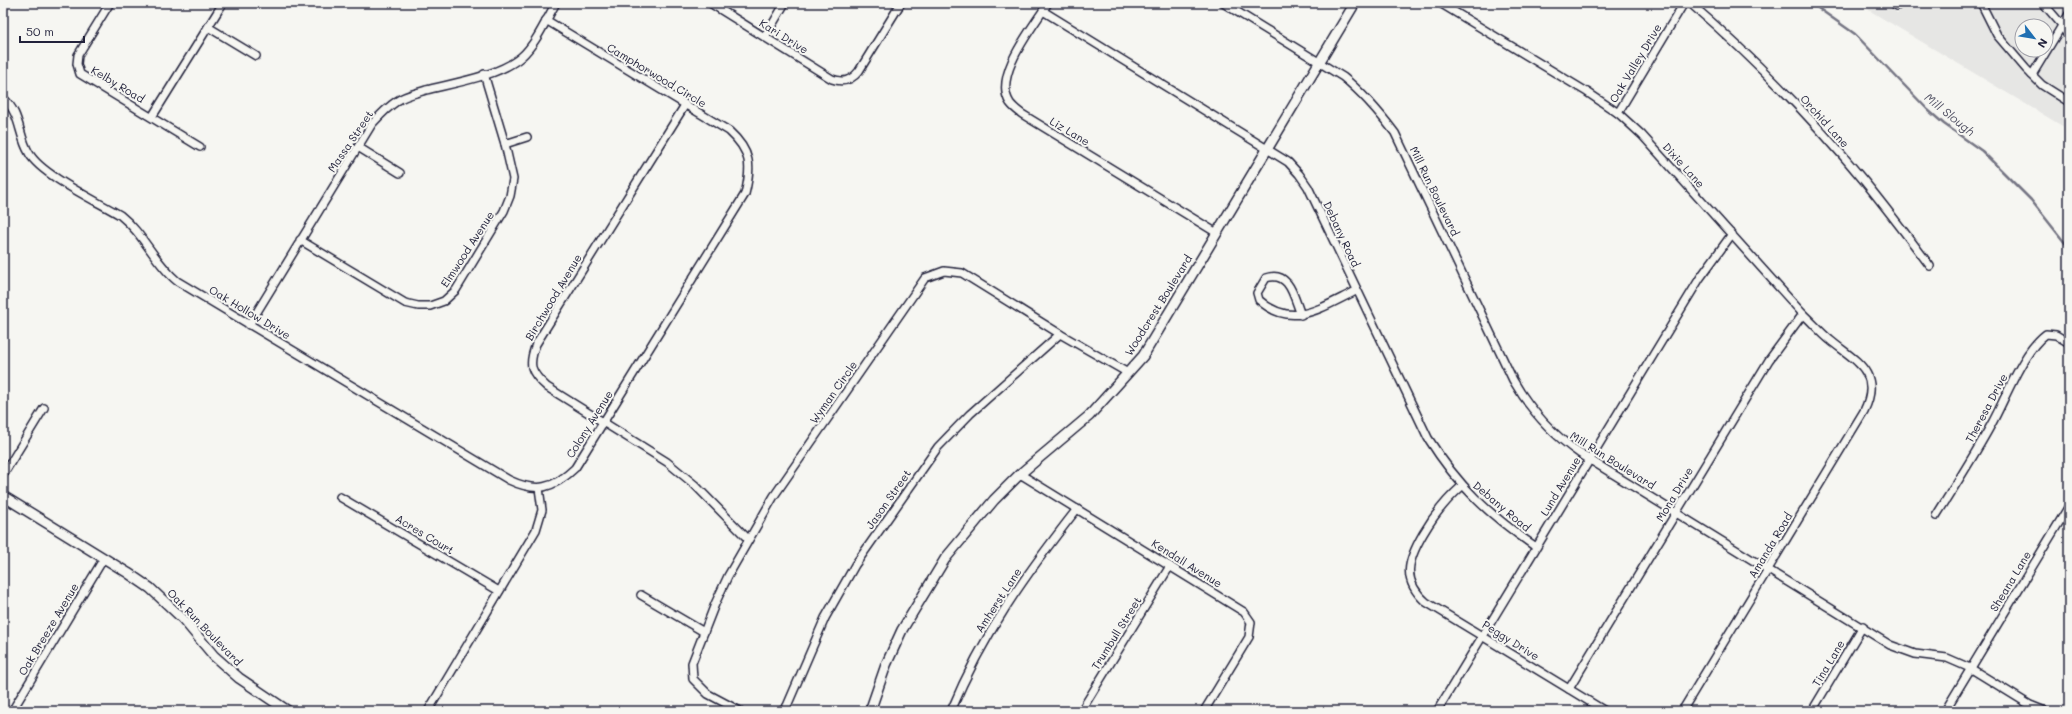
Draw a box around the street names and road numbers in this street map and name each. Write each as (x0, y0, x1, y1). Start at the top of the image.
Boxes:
street label: Kari Drive (757, 15, 811, 57)
street label: Oak Valley Drive (1606, 21, 1665, 105)
street label: Camphorwood Circle (605, 39, 710, 111)
street label: Kelby Road (88, 62, 148, 106)
street label: Orchid Lane (1797, 91, 1853, 151)
street label: Massa Street (324, 107, 376, 175)
street label: Liz Lane (1047, 113, 1093, 149)
street label: Dixie Lane (1660, 139, 1708, 191)
street label: Mill Run Boulevard (1407, 144, 1463, 238)
street label: Debany Road (1320, 199, 1364, 269)
street label: Elmwood Avenue (437, 208, 497, 290)
street label: Birchwood Avenue (521, 251, 585, 343)
street label: Woodcrest Boulevard (1121, 252, 1195, 358)
street label: Oak Hollow Drive (207, 282, 294, 342)
street label: Wyman Circle (806, 357, 860, 426)
street label: Theresa Drive (1961, 371, 2011, 445)
street label: Colony Avenue (562, 387, 616, 461)
street label: Mill Run Boulevard (1567, 428, 1659, 492)
street label: Lund Avenue (1536, 453, 1584, 518)
street label: Mona Drive (1652, 464, 1696, 524)
street label: Jason Street (862, 466, 914, 532)
street label: Debany Road (1470, 477, 1534, 535)
street label: Amanda Road (1744, 509, 1796, 581)
street label: Acres Court (393, 511, 457, 558)
street label: Kendall Avenue (1149, 535, 1225, 591)
street label: Sheana Lane (1986, 548, 2034, 614)
street label: Amherst Lane (972, 565, 1025, 635)
street label: Oak Breeze Avenue (14, 580, 82, 678)
street label: Oak Run Boulevard (164, 585, 246, 669)
street label: Trumbull Street (1088, 593, 1145, 672)
street label: Peggy Drive (1480, 617, 1543, 664)
street label: Tina Lane (1808, 637, 1848, 689)

